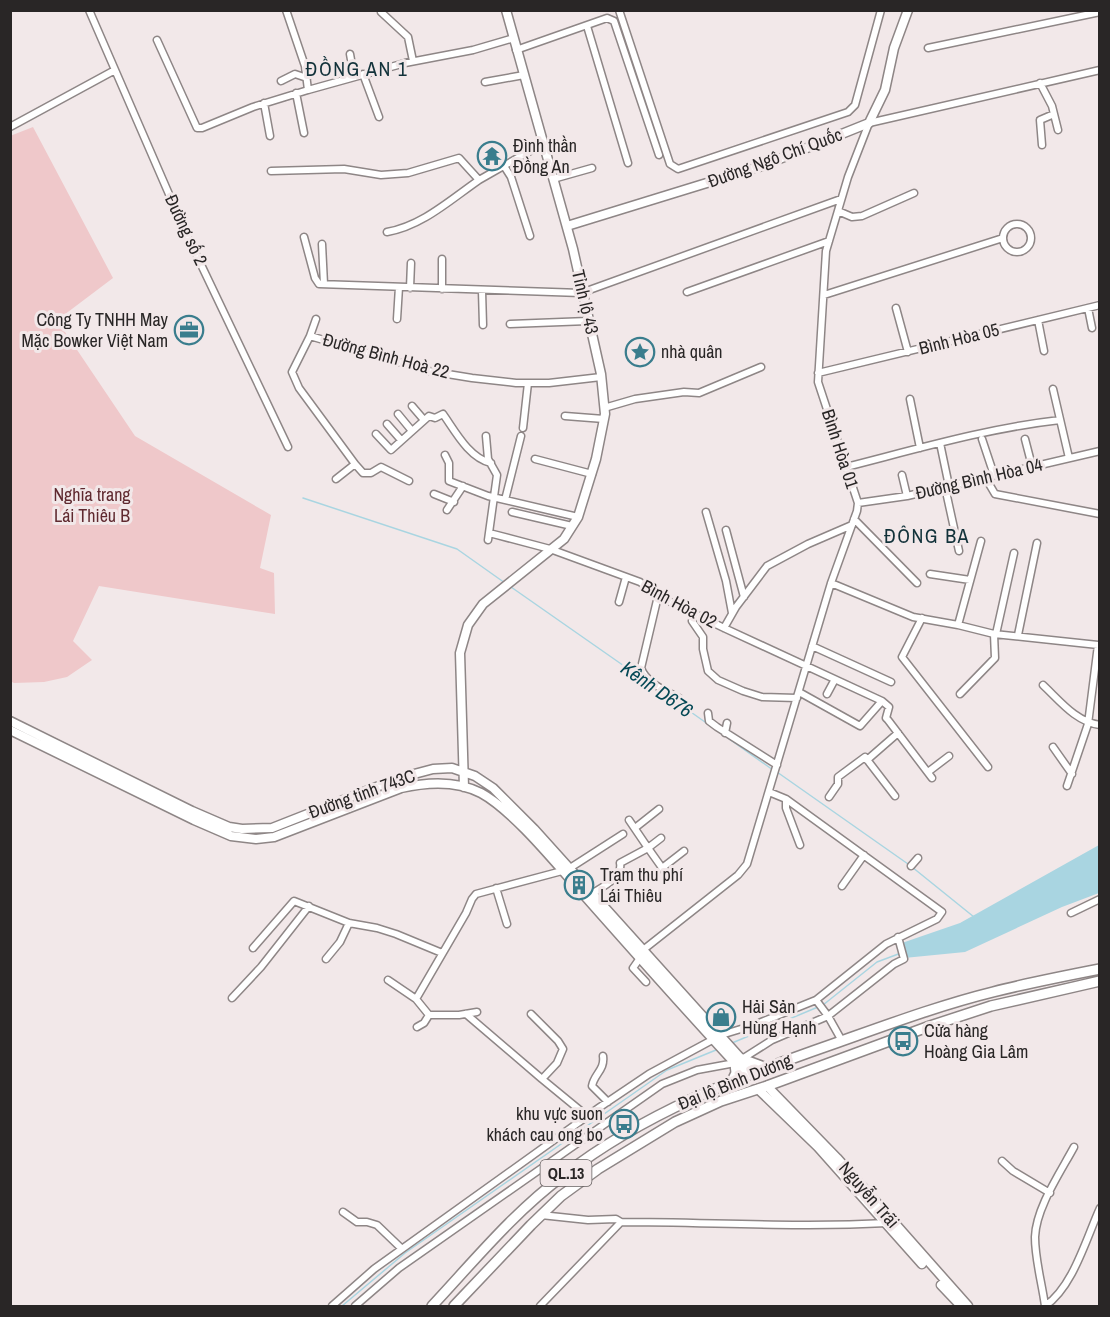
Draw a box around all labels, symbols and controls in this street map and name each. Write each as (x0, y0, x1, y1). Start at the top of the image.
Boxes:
district label: ĐỒNG AN 1 (306, 55, 408, 82)
street label: Đường Ngô Chí Quốc (704, 122, 845, 193)
place label: Đình thần Đồng An (513, 133, 577, 179)
temple icon: Đình thần Đồng An (476, 140, 508, 172)
street label: Đường số 2 (159, 190, 214, 269)
street label: Tỉnh lộ 43 (566, 267, 605, 337)
place label: Công Ty TNHH May Mặc Bowker Việt Nam (21, 307, 169, 353)
office icon: Công Ty TNHH May Mặc Bowker Việt Nam (173, 314, 205, 346)
street label: Bình Hòa 05 (916, 316, 1002, 361)
street label: Đường Bình Hoà 22 (320, 327, 452, 384)
place icon: nhà quân (624, 336, 656, 368)
place label: nhà quân (661, 339, 723, 364)
street label: Bình Hòa 01 (816, 406, 865, 492)
street label: Đường Bình Hòa 04 (913, 452, 1045, 505)
park label: Nghĩa trang Lái Thiêu B (53, 482, 131, 528)
district label: ĐÔNG BA (884, 522, 970, 549)
street label: Bình Hòa 02 (637, 573, 721, 634)
water label: Kênh D676 (616, 654, 699, 723)
street label: Đường tỉnh 743C (305, 763, 419, 824)
place label: Trạm thu phí Lái Thiêu (600, 862, 684, 908)
building icon: Trạm thu phí Lái Thiêu (563, 869, 595, 901)
place label: Hải Sản Hùng Hạnh (742, 994, 817, 1040)
shop icon: Hải Sản Hùng Hạnh (705, 1001, 737, 1033)
place label: Cửa hàng Hoàng Gia Lâm (924, 1018, 1028, 1064)
bus stop icon: Cửa hàng Hoàng Gia Lâm (887, 1025, 919, 1057)
street label: Đại lộ Bình Dương (674, 1047, 796, 1116)
place label: khu vực suon khách cau ong bo (486, 1101, 603, 1147)
bus stop icon: khu vực suon khách cau ong bo (608, 1108, 640, 1140)
street label: Nguyễn Trãi (834, 1156, 905, 1233)
road number: QL.13 (540, 1160, 592, 1186)

